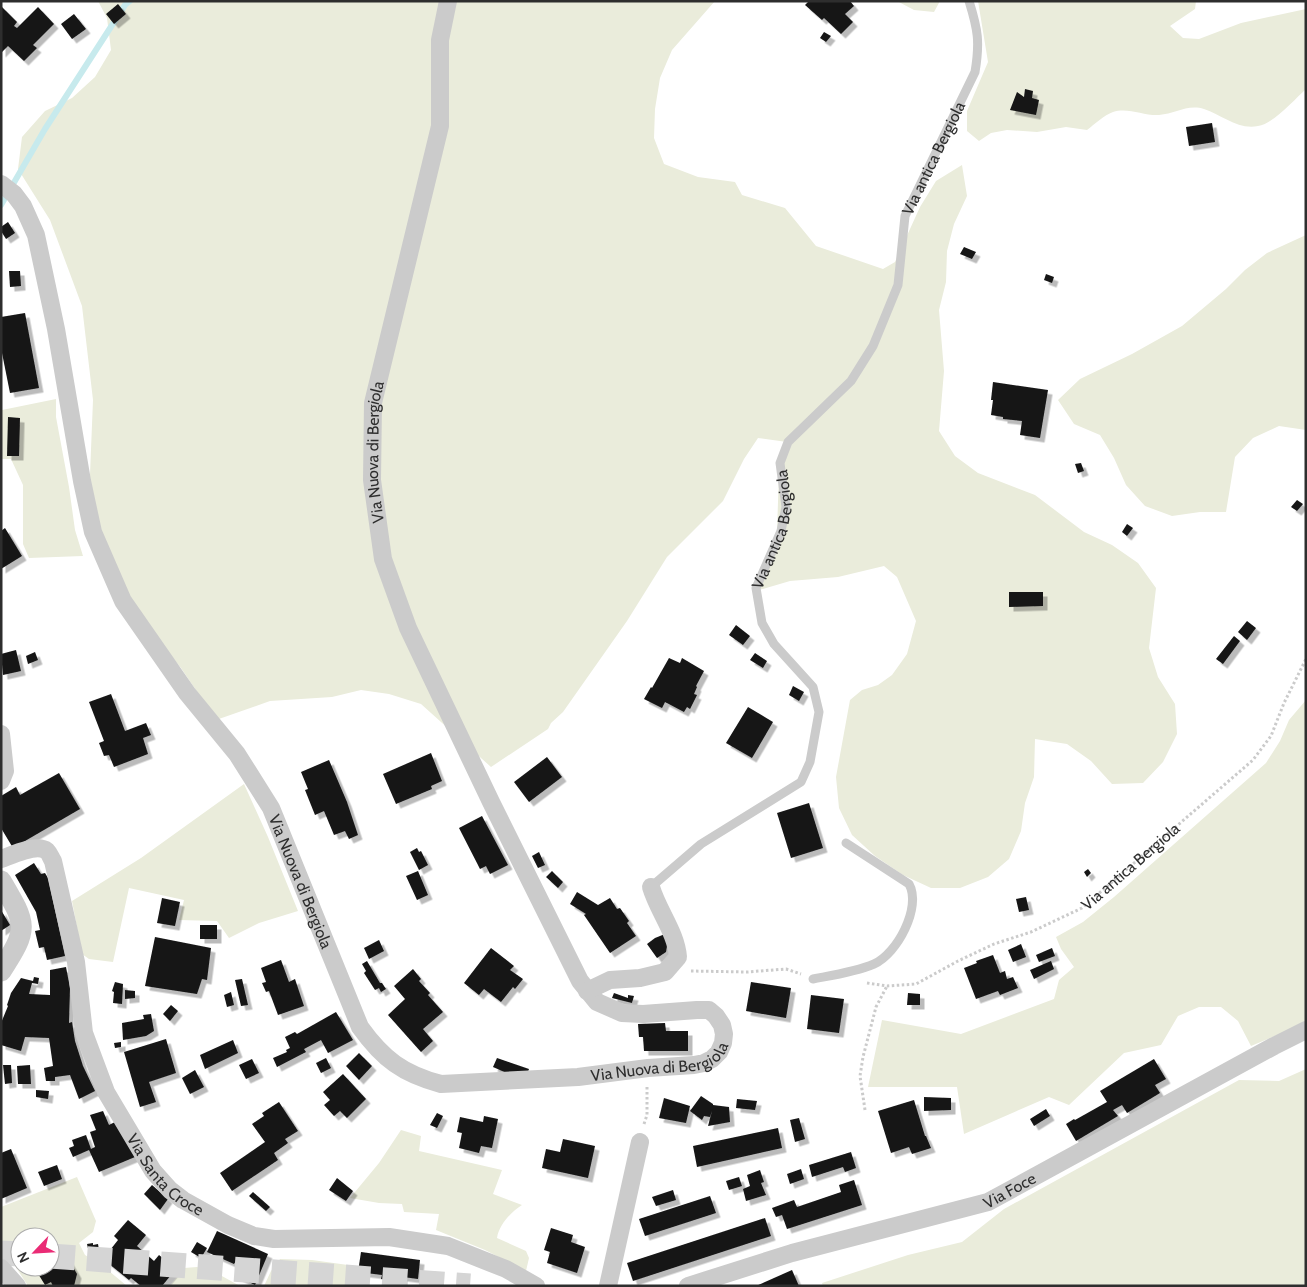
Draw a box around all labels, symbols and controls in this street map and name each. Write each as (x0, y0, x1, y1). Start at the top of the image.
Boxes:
street label: Via antica Bergiola (897, 98, 969, 218)
street label: Via Nuova di Bergiola (362, 379, 388, 524)
street label: Via antica Bergiola (747, 468, 795, 592)
street label: Via Nuova di Bergiola (265, 812, 337, 952)
street label: Via antica Bergiola (1077, 818, 1183, 914)
street label: Via Nuova di Bergiola (589, 1039, 732, 1085)
street label: Via Santa Croce (123, 1130, 207, 1219)
street label: Via Foce (980, 1168, 1039, 1212)
north arrow (10, 1227, 60, 1277)
text: N (13, 1249, 33, 1266)

